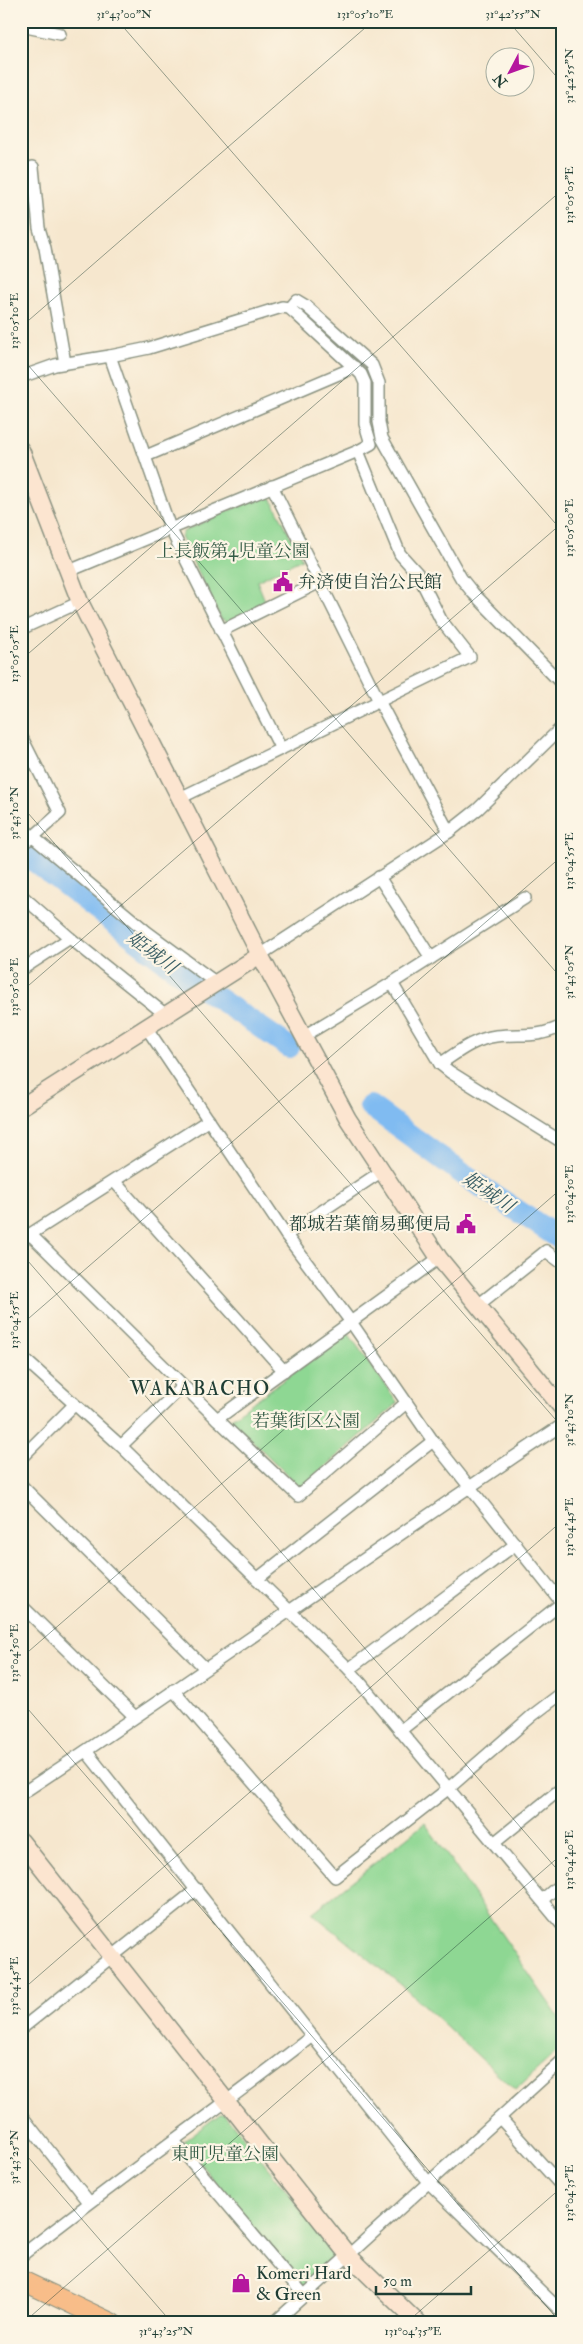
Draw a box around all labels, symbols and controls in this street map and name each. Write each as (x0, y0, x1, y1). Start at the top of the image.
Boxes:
text: 31°43'00"N (96, 7, 152, 22)
text: 131°05'10"E (337, 7, 393, 22)
text: 31°42'55"N (485, 7, 541, 22)
north arrow (486, 48, 536, 98)
text: 31°42'55"N (562, 48, 577, 104)
text: N (490, 70, 512, 91)
text: 131°05'05"E (562, 166, 577, 224)
text: 131°05'10"E (7, 293, 22, 349)
text: 131°05'00"E (562, 499, 577, 557)
park label: 上長飯第4児童公園 (156, 540, 310, 563)
public building icon: 弁済使自治公民館 (272, 571, 294, 593)
place label: 弁済使自治公民館 (298, 571, 442, 594)
text: 131°05'05"E (7, 625, 22, 683)
text: 31°43'10"N (7, 786, 22, 840)
text: 131°04'55"E (562, 832, 577, 890)
water label: 姫城川 (122, 926, 184, 981)
text: 31°43'05"N (562, 944, 577, 999)
text: 131°05'00"E (7, 958, 22, 1016)
text: 131°04'50"E (562, 1165, 577, 1223)
water label: 姫城川 (458, 1167, 520, 1220)
place label: 都城若葉簡易郵便局 (289, 1213, 451, 1236)
public building icon: 都城若葉簡易郵便局 (455, 1213, 477, 1235)
text: 131°04'55"E (7, 1291, 22, 1349)
district label: WAKABACHO (129, 1376, 270, 1401)
text: 31°43'10"N (562, 1393, 577, 1447)
park label: 若葉街区公園 (252, 1410, 360, 1433)
text: 131°04'45"E (562, 1497, 577, 1556)
text: 131°04'50"E (7, 1624, 22, 1682)
text: 131°04'40"E (562, 1830, 577, 1890)
text: 131°04'45"E (7, 1956, 22, 2015)
text: 31°43'25"N (7, 2129, 22, 2184)
park label: 東町児童公園 (171, 2143, 279, 2166)
text: 131°04'35"E (562, 2164, 577, 2221)
place label: Komeri Hard & Green (256, 2262, 351, 2306)
scale bar (376, 2264, 470, 2296)
shop icon: Komeri Hard & Green (230, 2272, 252, 2294)
text: 50 m (383, 2272, 412, 2291)
text: 31°43'25"N (139, 2324, 194, 2339)
text: 131°04'35"E (385, 2324, 442, 2339)

